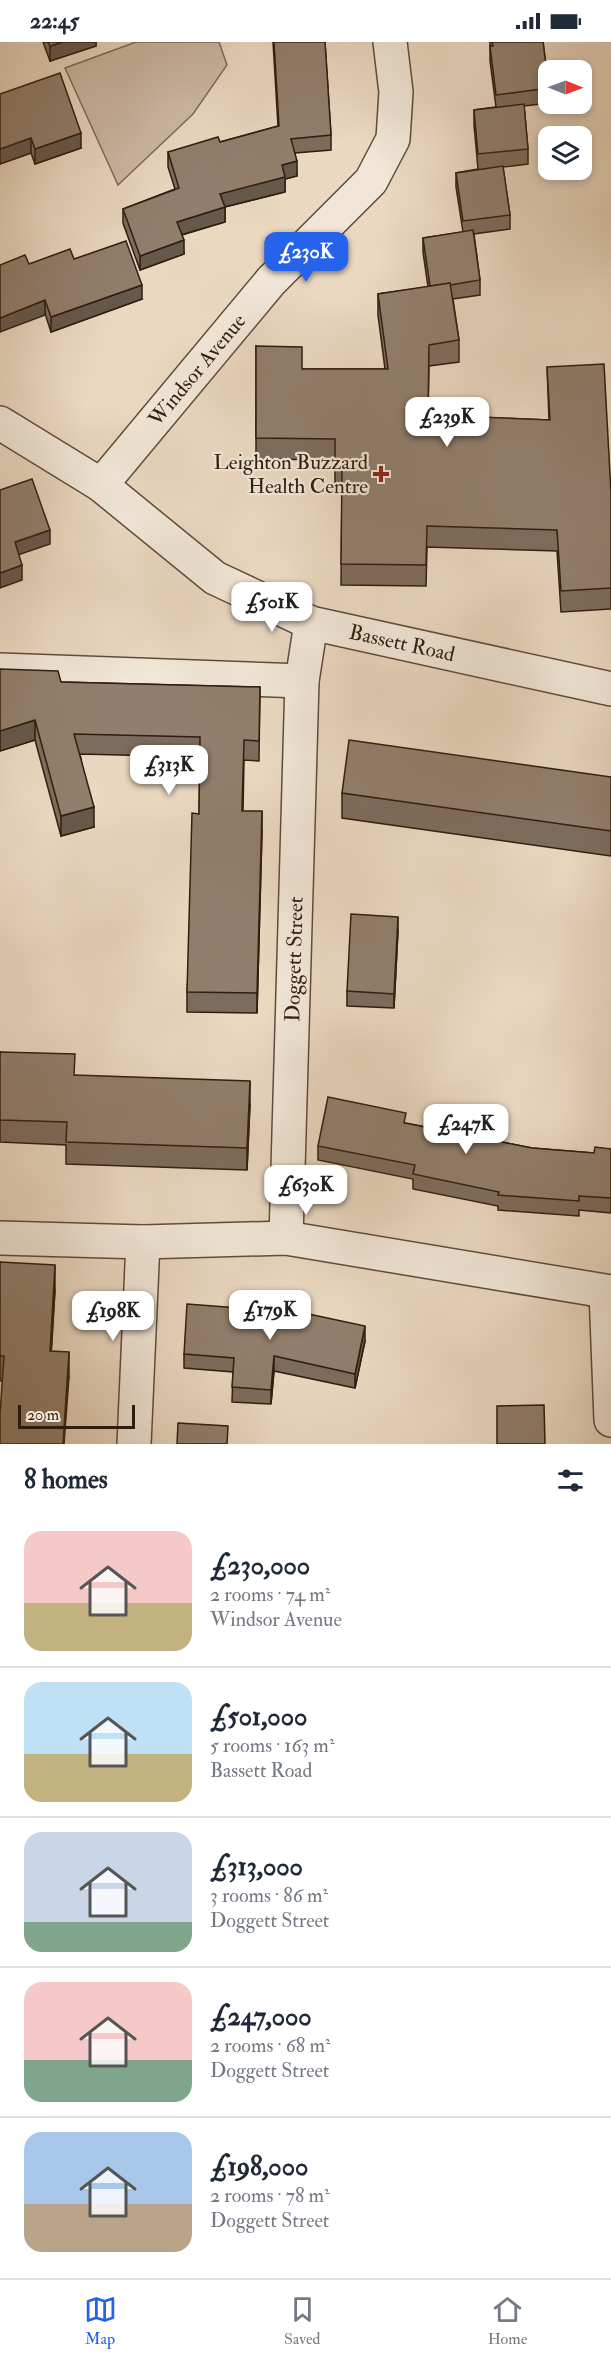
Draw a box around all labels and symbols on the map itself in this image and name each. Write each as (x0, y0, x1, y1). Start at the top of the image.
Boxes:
north arrow (538, 60, 592, 114)
pin: £230K (264, 232, 348, 283)
street label: Windsor Avenue (142, 308, 252, 433)
pin: £239K (405, 397, 489, 448)
place label: Leighton Buzzard Health Centre (213, 449, 369, 500)
marker: Leighton Buzzard Health Centre (372, 465, 390, 483)
pin: £501K (230, 582, 314, 633)
street label: Bassett Road (347, 619, 458, 668)
pin: £313K (127, 745, 211, 796)
street label: Doggett Street (279, 896, 310, 1022)
pin: £247K (424, 1104, 508, 1155)
pin: £630K (264, 1165, 348, 1216)
pin: £179K (228, 1290, 312, 1341)
pin: £198K (71, 1291, 155, 1342)
scale bar (18, 1402, 135, 1430)

